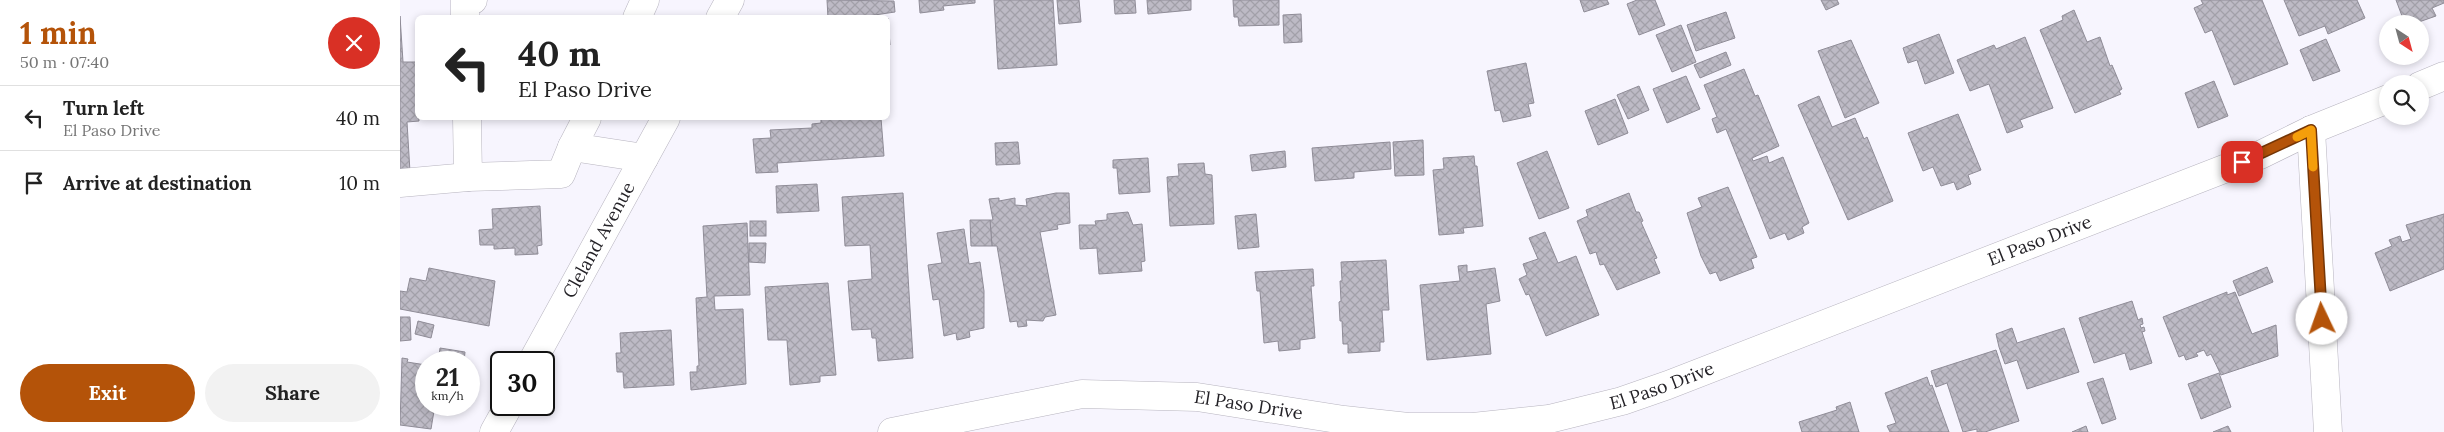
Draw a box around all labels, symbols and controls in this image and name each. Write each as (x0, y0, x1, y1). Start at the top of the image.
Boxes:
text: 1 min (20, 14, 97, 52)
north arrow (2379, 15, 2429, 65)
map controls (2379, 15, 2429, 125)
button: close (328, 17, 380, 69)
text: 40 m (518, 31, 601, 76)
icon: left (435, 35, 500, 100)
text: 50 m · 07:40 (20, 52, 109, 72)
text: El Paso Drive (518, 75, 652, 103)
button: search (2379, 75, 2429, 125)
text: Turn left (63, 96, 144, 120)
icon: left (20, 104, 48, 132)
text: 40 m (336, 106, 380, 130)
text: El Paso Drive (63, 120, 160, 140)
pin (2221, 141, 2263, 183)
icon: arrive (2228, 148, 2256, 176)
icon: arrive (20, 169, 48, 197)
text: Arrive at destination (63, 171, 252, 195)
text: 10 m (339, 171, 380, 195)
street label: Cleland Avenue (557, 178, 640, 302)
street label: El Paso Drive (1984, 209, 2095, 271)
position arrow (2295, 292, 2347, 344)
speed limit sign: 30 (490, 351, 555, 416)
street label: El Paso Drive (1607, 356, 1717, 415)
text: 21 (436, 361, 459, 393)
button: Exit (20, 364, 195, 422)
button: Share (205, 364, 380, 422)
street label: El Paso Drive (1193, 385, 1305, 424)
text: km/h (431, 388, 464, 403)

